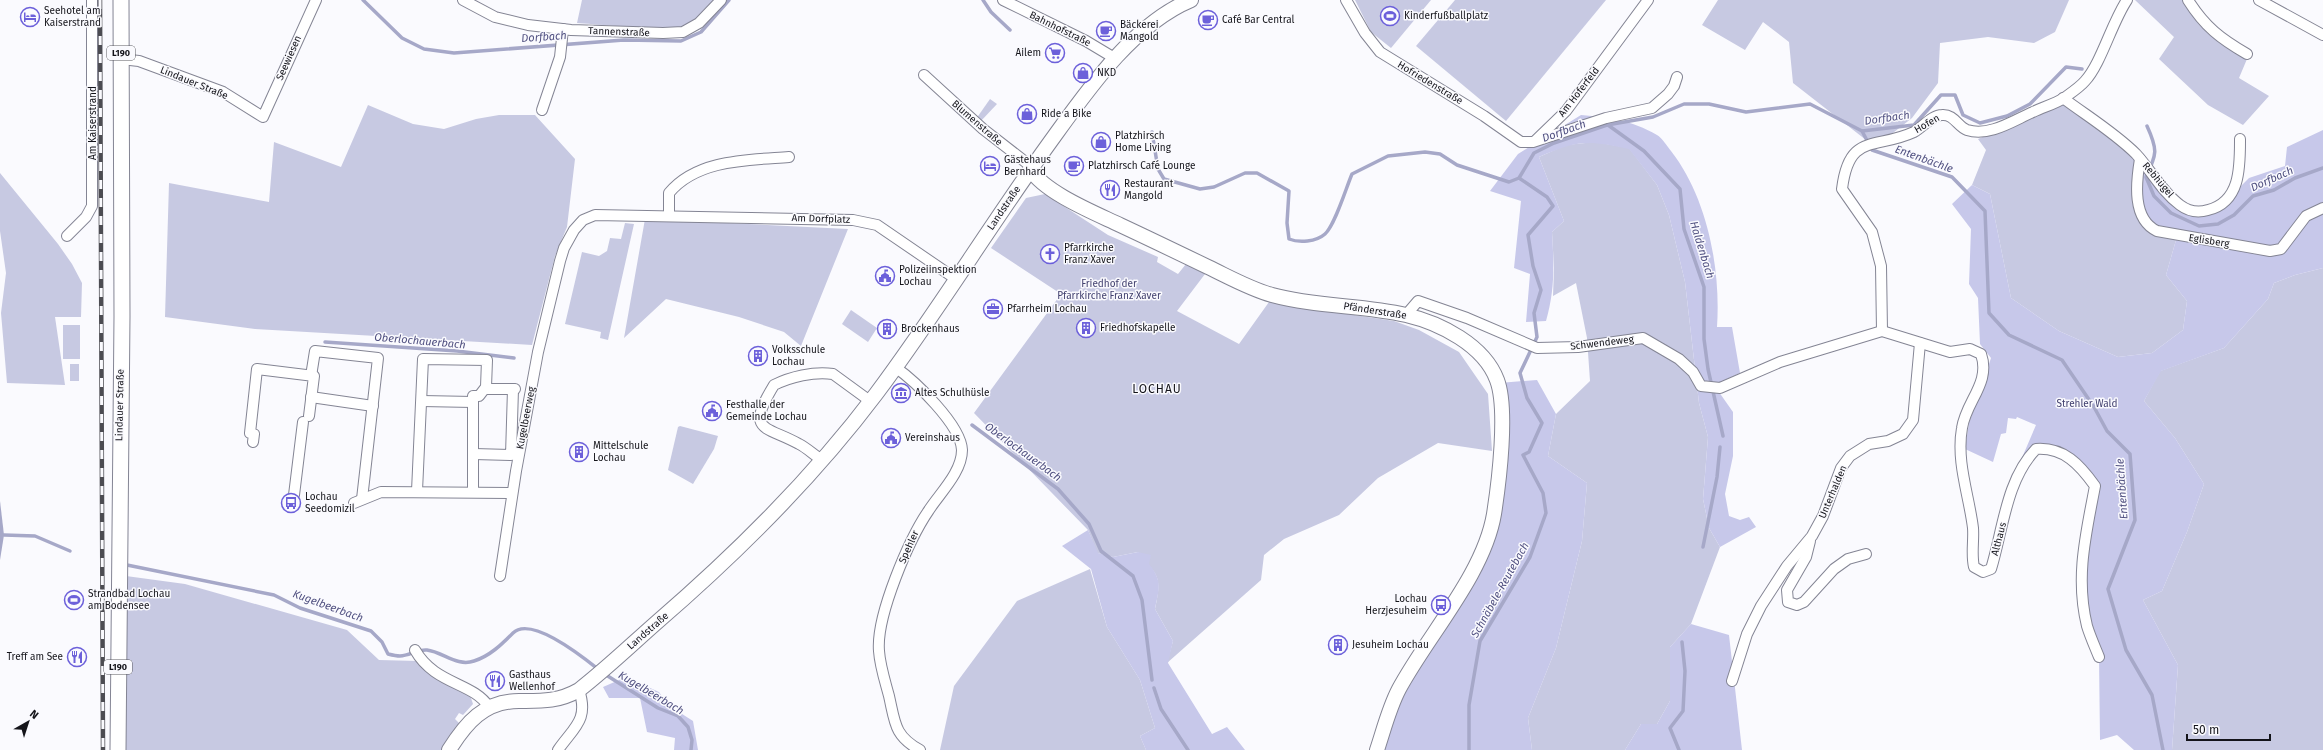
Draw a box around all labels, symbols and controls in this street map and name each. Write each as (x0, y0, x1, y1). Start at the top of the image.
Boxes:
place label: Seehotel am Kaiserstrand (44, 5, 101, 29)
sports icon: Kinderfußballplatz (1379, 5, 1401, 27)
hotel icon: Seehotel am Kaiserstrand (19, 6, 41, 28)
street label: Bahnhofstraße (1027, 9, 1093, 49)
cafe icon: Café Bar Central (1197, 9, 1219, 31)
place label: Kinderfußballplatz (1404, 10, 1489, 22)
place label: Café Bar Central (1222, 14, 1294, 26)
place label: Bäckerei Mangold (1120, 19, 1159, 43)
cafe icon: Bäckerei Mangold (1095, 20, 1117, 42)
street label: Tannenstraße (588, 25, 650, 39)
water label: Dorfbach (521, 29, 567, 45)
street label: Seewiesen (274, 34, 304, 82)
supermarket icon: Ailem (1044, 42, 1066, 64)
road number: L190 (107, 46, 135, 60)
place label: Ailem (1016, 47, 1041, 59)
street label: Hofriedenstraße (1395, 59, 1465, 107)
shop icon: NKD (1072, 62, 1094, 84)
street label: Lindauer Straße (158, 64, 230, 102)
street label: Am Hoferfeld (1556, 65, 1602, 119)
place label: NKD (1097, 67, 1116, 79)
street label: Am Kaiserstrand (87, 86, 99, 160)
street label: Blumenstraße (949, 98, 1005, 148)
shop icon: Ride a Bike (1016, 103, 1038, 125)
place label: Ride a Bike (1041, 108, 1091, 120)
water label: Dorfbach (1864, 108, 1910, 128)
street label: Hofen (1912, 112, 1942, 136)
water label: Dorfbach (1540, 117, 1588, 145)
place label: Platzhirsch Home Living (1115, 130, 1172, 154)
shop icon: Platzhirsch Home Living (1090, 131, 1112, 153)
water label: Entenbächle (1893, 142, 1955, 176)
place label: Gästehaus Bernhard (1004, 154, 1051, 178)
hotel icon: Gästehaus Bernhard (979, 155, 1001, 177)
cafe icon: Platzhirsch Café Lounge (1063, 155, 1085, 177)
place label: Platzhirsch Café Lounge (1088, 160, 1195, 172)
street label: Rebhügel (2140, 160, 2176, 200)
water label: Dorfbach (2249, 164, 2295, 194)
place label: Restaurant Mangold (1124, 178, 1174, 202)
restaurant icon: Restaurant Mangold (1099, 179, 1121, 201)
street label: Landstraße (985, 184, 1023, 232)
street label: Am Dorfplatz (791, 212, 851, 226)
water label: Haldenbach (1687, 220, 1717, 280)
street label: Eglisberg (2188, 232, 2231, 250)
place label: Pfarrkirche Franz Xaver (1064, 242, 1115, 266)
church icon: Pfarrkirche Franz Xaver (1039, 243, 1061, 265)
place label: Polizeiinspektion Lochau (899, 264, 977, 288)
public building icon: Polizeiinspektion Lochau (874, 265, 896, 287)
park label: Friedhof der Pfarrkirche Franz Xaver (1057, 278, 1161, 302)
office icon: Pfarrheim Lochau (982, 298, 1004, 320)
street label: Pfänderstraße (1342, 300, 1408, 322)
place label: Pfarrheim Lochau (1007, 303, 1087, 315)
building icon: Friedhofskapelle (1075, 317, 1097, 339)
building icon: Brockenhaus (876, 318, 898, 340)
place label: Friedhofskapelle (1100, 322, 1175, 334)
place label: Brockenhaus (901, 323, 960, 335)
water label: Oberlochauerbach (374, 331, 466, 351)
street label: Schwendeweg (1570, 333, 1635, 353)
place label: Volksschule Lochau (772, 344, 825, 368)
building icon: Volksschule Lochau (747, 345, 769, 367)
street label: Lindauer Straße (113, 369, 127, 441)
museum icon: Altes Schulhüsle (890, 382, 912, 404)
district label: LOCHAU (1132, 382, 1182, 396)
street label: Kugelbeerweg (514, 385, 538, 450)
place label: Altes Schulhüsle (915, 387, 989, 399)
park label: Strehler Wald (2057, 398, 2117, 410)
place label: Festhalle der Gemeinde Lochau (726, 399, 807, 423)
public building icon: Festhalle der Gemeinde Lochau (701, 400, 723, 422)
water label: Oberlochauerbach (982, 420, 1064, 484)
public building icon: Vereinshaus (880, 427, 902, 449)
place label: Vereinshaus (905, 432, 960, 444)
place label: Mittelschule Lochau (593, 440, 649, 464)
building icon: Mittelschule Lochau (568, 441, 590, 463)
water label: Entenbächle (2113, 458, 2131, 520)
street label: Unterhalden (1816, 464, 1850, 520)
place label: Lochau Seedomizil (305, 491, 355, 515)
bus stop icon: Lochau Seedomizil (280, 492, 302, 514)
street label: Althaus (1989, 521, 2009, 557)
street label: Spehler (896, 528, 922, 565)
water label: Schnäbele-Reutebach (1468, 540, 1532, 641)
water label: Kugelbeerbach (291, 587, 365, 625)
place label: Strandbad Lochau am Bodensee (88, 588, 170, 612)
sports icon: Strandbad Lochau am Bodensee (63, 589, 85, 611)
place label: Lochau Herzjesuheim (1365, 593, 1427, 617)
bus stop icon: Lochau Herzjesuheim (1430, 594, 1452, 616)
street label: Landstraße (625, 610, 671, 652)
building icon: Jesuheim Lochau (1327, 634, 1349, 656)
place label: Jesuheim Lochau (1352, 639, 1429, 651)
restaurant icon: Treff am See (66, 646, 88, 668)
place label: Treff am See (7, 651, 63, 663)
road number: L190 (104, 660, 132, 674)
water label: Kugelbeerbach (616, 668, 686, 718)
place label: Gasthaus Wellenhof (509, 669, 555, 693)
restaurant icon: Gasthaus Wellenhof (484, 670, 506, 692)
north arrow (8, 702, 48, 742)
text: N (27, 707, 41, 722)
scale bar (2187, 716, 2270, 742)
text: 50 m (2193, 723, 2219, 737)

